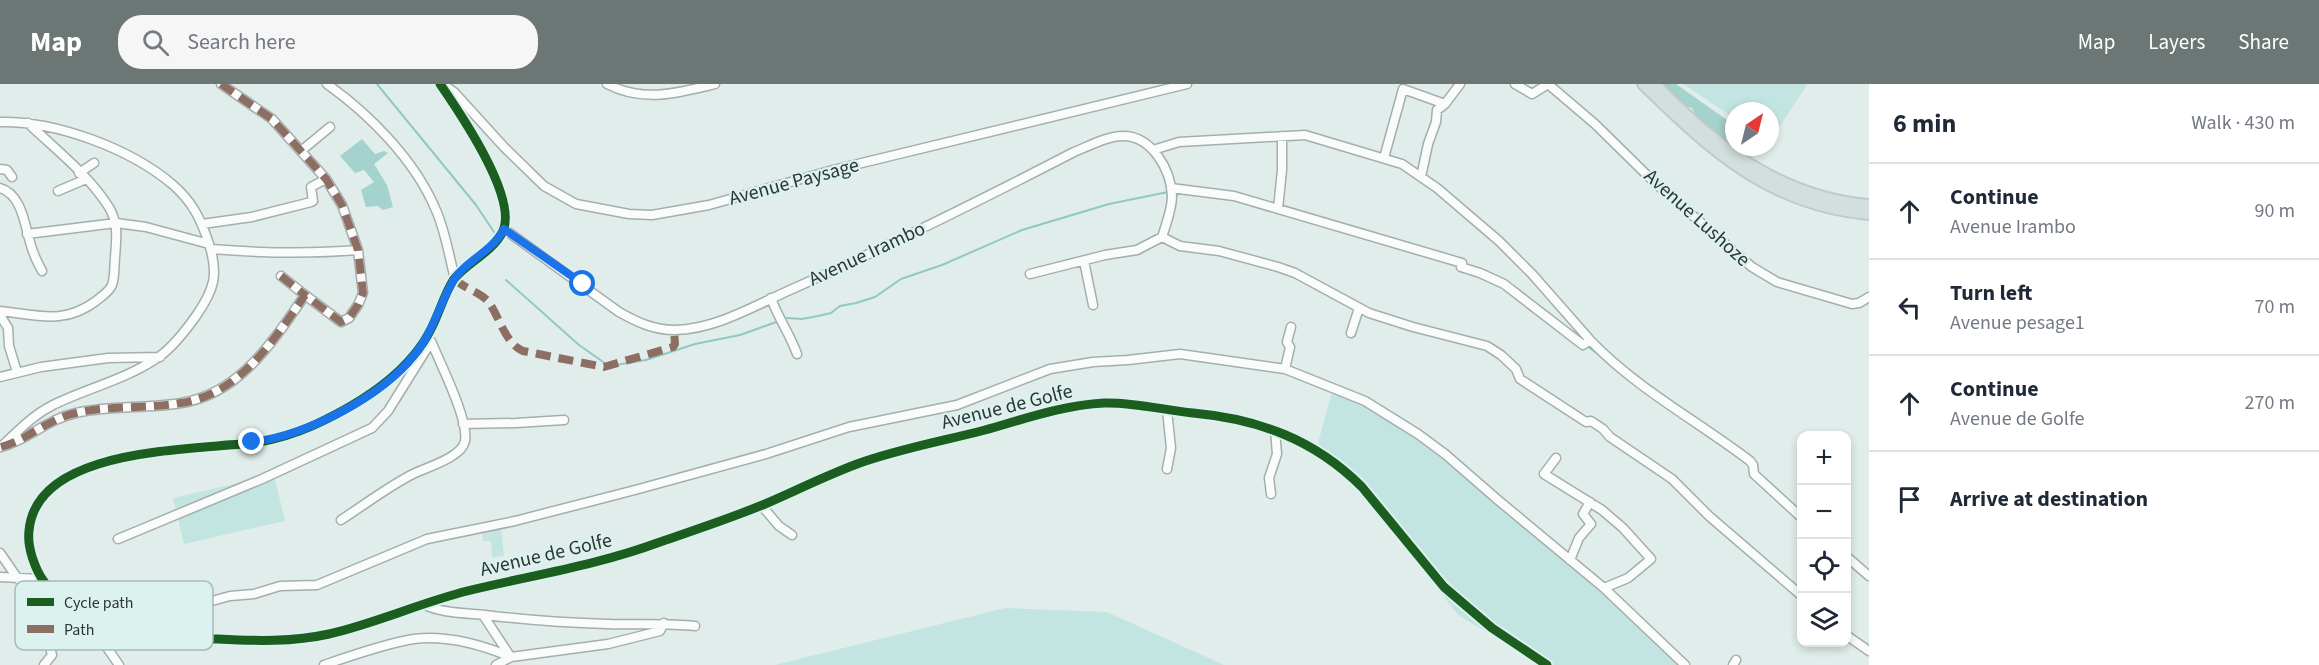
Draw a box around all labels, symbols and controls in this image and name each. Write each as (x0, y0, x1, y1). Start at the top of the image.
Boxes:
search box (118, 15, 538, 69)
text: Map (30, 22, 82, 62)
icon: search (139, 26, 172, 59)
text: Search here (187, 26, 296, 58)
text: Map (2078, 27, 2115, 57)
text: Layers (2148, 27, 2205, 57)
text: Share (2238, 27, 2289, 57)
north arrow (1725, 102, 1779, 156)
text: 6 min (1893, 105, 1956, 142)
text: Walk · 430 m (2191, 109, 2295, 137)
street label: Avenue Paysage (726, 151, 862, 213)
street label: Avenue Lushoze (1638, 163, 1756, 273)
text: Continue (1950, 181, 2039, 213)
icon: ahead (1893, 195, 1926, 228)
text: 90 m (2255, 197, 2295, 225)
text: Avenue Irambo (1950, 213, 2076, 241)
street label: Avenue Irambo (804, 215, 930, 293)
route start (569, 270, 595, 296)
text: Turn left (1950, 277, 2032, 309)
icon: left (1893, 291, 1926, 324)
text: 70 m (2255, 293, 2295, 321)
text: Avenue pesage1 (1950, 309, 2085, 337)
text: Continue (1950, 373, 2039, 405)
street label: Avenue de Golfe (938, 377, 1076, 437)
icon: ahead (1893, 387, 1926, 420)
text: 270 m (2245, 389, 2295, 417)
text: Avenue de Golfe (1950, 405, 2085, 433)
route end (238, 428, 264, 454)
map controls (1797, 431, 1851, 647)
button: + (1797, 431, 1851, 485)
icon: arrive (1893, 483, 1926, 516)
text: Arrive at destination (1950, 483, 2148, 515)
button: − (1797, 485, 1851, 539)
street label: Avenue de Golfe (477, 526, 615, 584)
button: locate (1797, 539, 1851, 593)
legend (15, 581, 213, 650)
text: Cycle path (64, 592, 133, 614)
button: layers (1797, 593, 1851, 647)
text: Path (64, 619, 94, 641)

